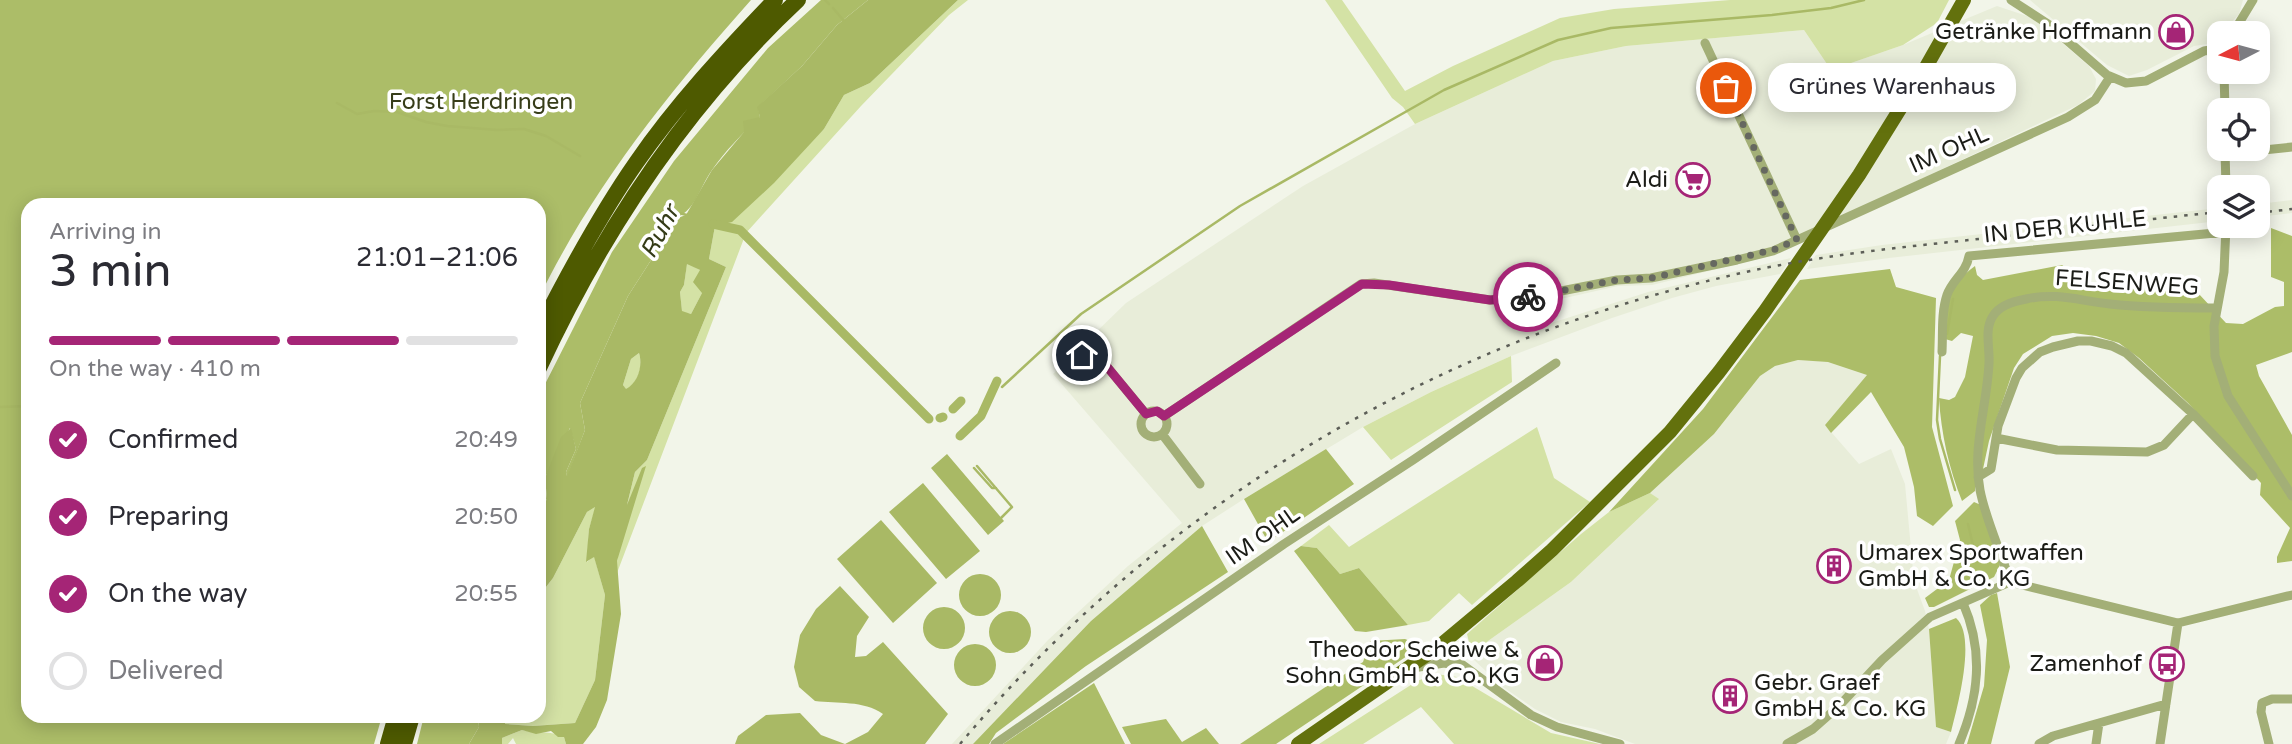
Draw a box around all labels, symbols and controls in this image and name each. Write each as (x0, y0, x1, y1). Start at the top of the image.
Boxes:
shop icon: Getränke Hoffmann (2157, 13, 2195, 51)
place label: Getränke Hoffmann (1935, 18, 2152, 46)
north arrow (2207, 21, 2270, 84)
map controls (2207, 21, 2270, 238)
pin (1696, 58, 1756, 118)
callout: Grünes Warenhaus (1768, 64, 2016, 112)
icon: bag (1707, 69, 1745, 107)
text: Grünes Warenhaus (1789, 73, 1995, 101)
park label: Forst Herdringen (389, 88, 573, 116)
button: locate (2207, 98, 2270, 161)
street label: IM OHL (1905, 120, 1993, 180)
supermarket icon: Aldi (1674, 161, 1712, 199)
place label: Aldi (1625, 166, 1668, 194)
button: layers (2207, 175, 2270, 238)
water label: Ruhr (634, 198, 687, 263)
street label: IN DER KUHLE (1982, 205, 2148, 249)
text: Arriving in (49, 218, 162, 246)
text: 21:01–21:06 (356, 242, 518, 273)
text: 3 min (49, 244, 172, 299)
courier (1493, 262, 1563, 332)
street label: FELSENWEG (2054, 264, 2200, 302)
icon: bike (1509, 278, 1547, 316)
pin (1052, 325, 1112, 385)
icon: home (1063, 336, 1101, 374)
text: On the way · 410 m (49, 355, 261, 383)
icon: check (49, 421, 87, 459)
text: Confirmed (108, 424, 238, 455)
text: 20:49 (454, 426, 518, 454)
icon: check (49, 498, 87, 536)
street label: IM OHL (1221, 500, 1305, 572)
text: Preparing (108, 501, 229, 532)
text: 20:50 (454, 503, 518, 531)
place label: Umarex Sportwaffen GmbH & Co. KG (1858, 539, 2084, 593)
building icon: Umarex Sportwaffen GmbH & Co. KG (1815, 547, 1853, 585)
icon: check (49, 575, 87, 613)
text: On the way (108, 578, 248, 609)
text: 20:55 (454, 580, 518, 608)
place label: Theodor Scheiwe & Sohn GmbH & Co. KG (1286, 636, 1520, 690)
shop icon: Theodor Scheiwe & Sohn GmbH & Co. KG (1526, 644, 1564, 682)
bus stop icon: Zamenhof (2148, 645, 2186, 683)
place label: Zamenhof (2030, 650, 2142, 678)
text: Delivered (108, 655, 224, 686)
place label: Gebr. Graef GmbH & Co. KG (1754, 669, 1926, 723)
building icon: Gebr. Graef GmbH & Co. KG (1711, 677, 1749, 715)

